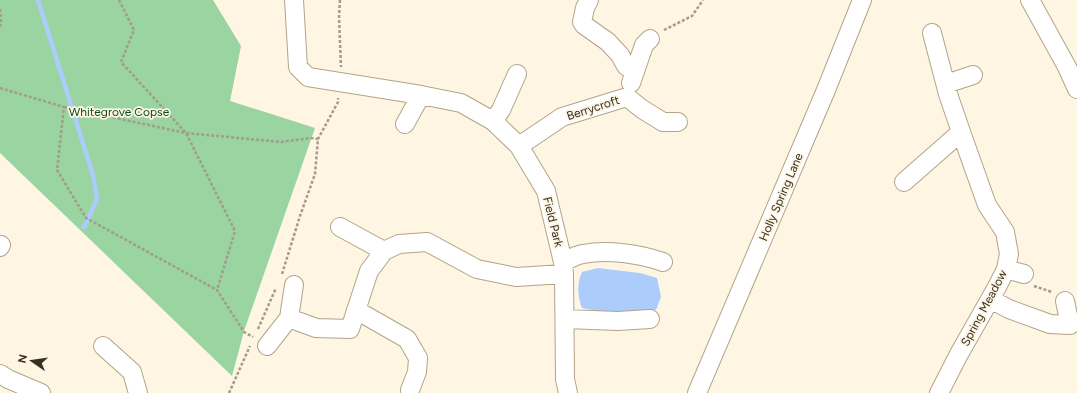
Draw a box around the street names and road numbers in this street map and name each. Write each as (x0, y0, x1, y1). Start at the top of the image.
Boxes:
street label: Berrycroft (565, 93, 622, 123)
street label: Holly Spring Lane (756, 151, 806, 243)
street label: Field Park (540, 195, 566, 249)
street label: Spring Meadow (958, 267, 1010, 348)

